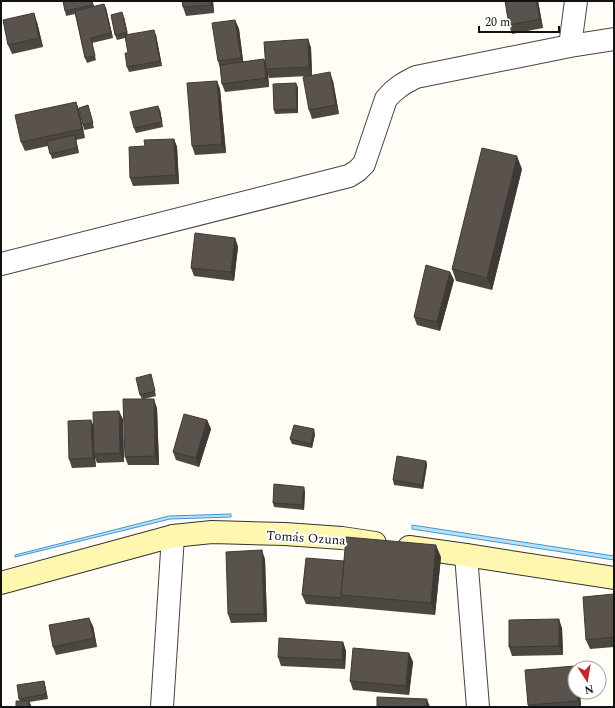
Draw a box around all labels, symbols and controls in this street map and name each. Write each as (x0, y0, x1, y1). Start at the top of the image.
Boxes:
scale bar (479, 8, 559, 34)
text: 20 m (485, 13, 510, 32)
street label: Tomás Ozuna (266, 525, 347, 551)
north arrow (567, 660, 607, 700)
text: N (583, 680, 595, 699)

